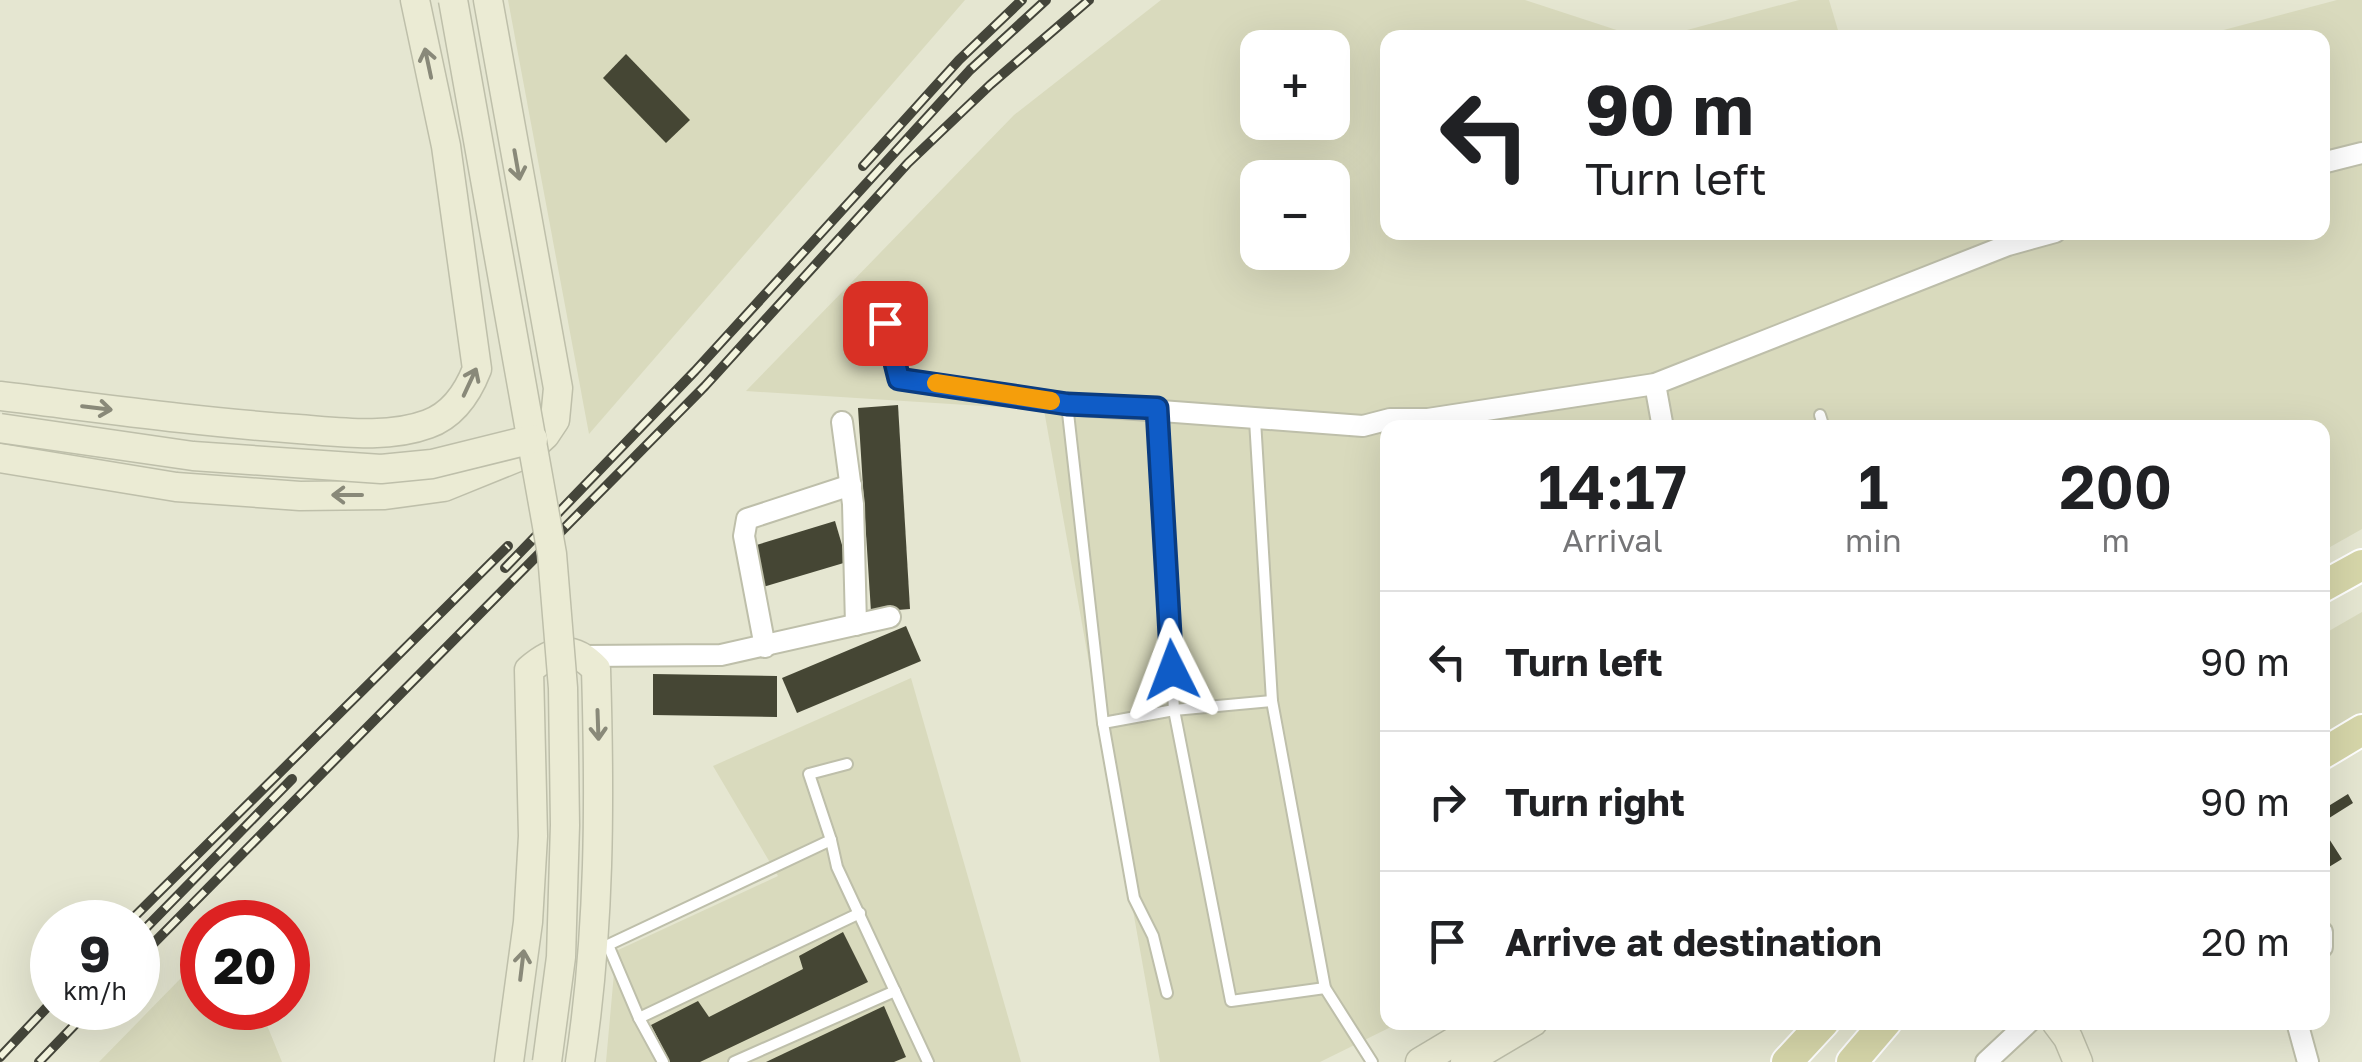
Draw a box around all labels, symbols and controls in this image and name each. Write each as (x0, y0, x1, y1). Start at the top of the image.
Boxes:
map controls (1240, 30, 1350, 270)
button: + (1240, 30, 1350, 140)
one-way arrow (418, 48, 437, 80)
text: 90 m (1585, 66, 1754, 150)
icon: left (1420, 70, 1550, 200)
one-way arrow (508, 148, 527, 181)
text: Turn left (1585, 151, 1767, 205)
button: − (1240, 160, 1350, 270)
pin (843, 281, 928, 366)
icon: arrive (858, 296, 913, 351)
one-way arrow (462, 368, 480, 398)
one-way arrow (80, 399, 112, 418)
text: 14:17 (1538, 450, 1687, 522)
text: 1 (1858, 450, 1888, 522)
text: 200 (2059, 450, 2172, 522)
one-way arrow (332, 486, 364, 504)
text: Arrival (1562, 521, 1663, 559)
text: min (1845, 521, 1902, 559)
text: m (2102, 521, 2130, 559)
position arrow (1120, 618, 1224, 722)
icon: left (1420, 634, 1475, 689)
text: Turn left (1505, 639, 1663, 684)
text: 90 m (2200, 639, 2290, 684)
one-way arrow (588, 708, 607, 740)
icon: right (1420, 774, 1475, 829)
text: Turn right (1505, 779, 1685, 824)
text: 90 m (2200, 779, 2290, 824)
speed limit sign: 20 (180, 900, 310, 1030)
icon: arrive (1420, 914, 1475, 969)
text: Arrive at destination (1505, 919, 1882, 964)
text: 20 m (2201, 919, 2290, 964)
text: 9 (79, 923, 111, 983)
one-way arrow (513, 950, 532, 982)
text: km/h (63, 975, 127, 1006)

